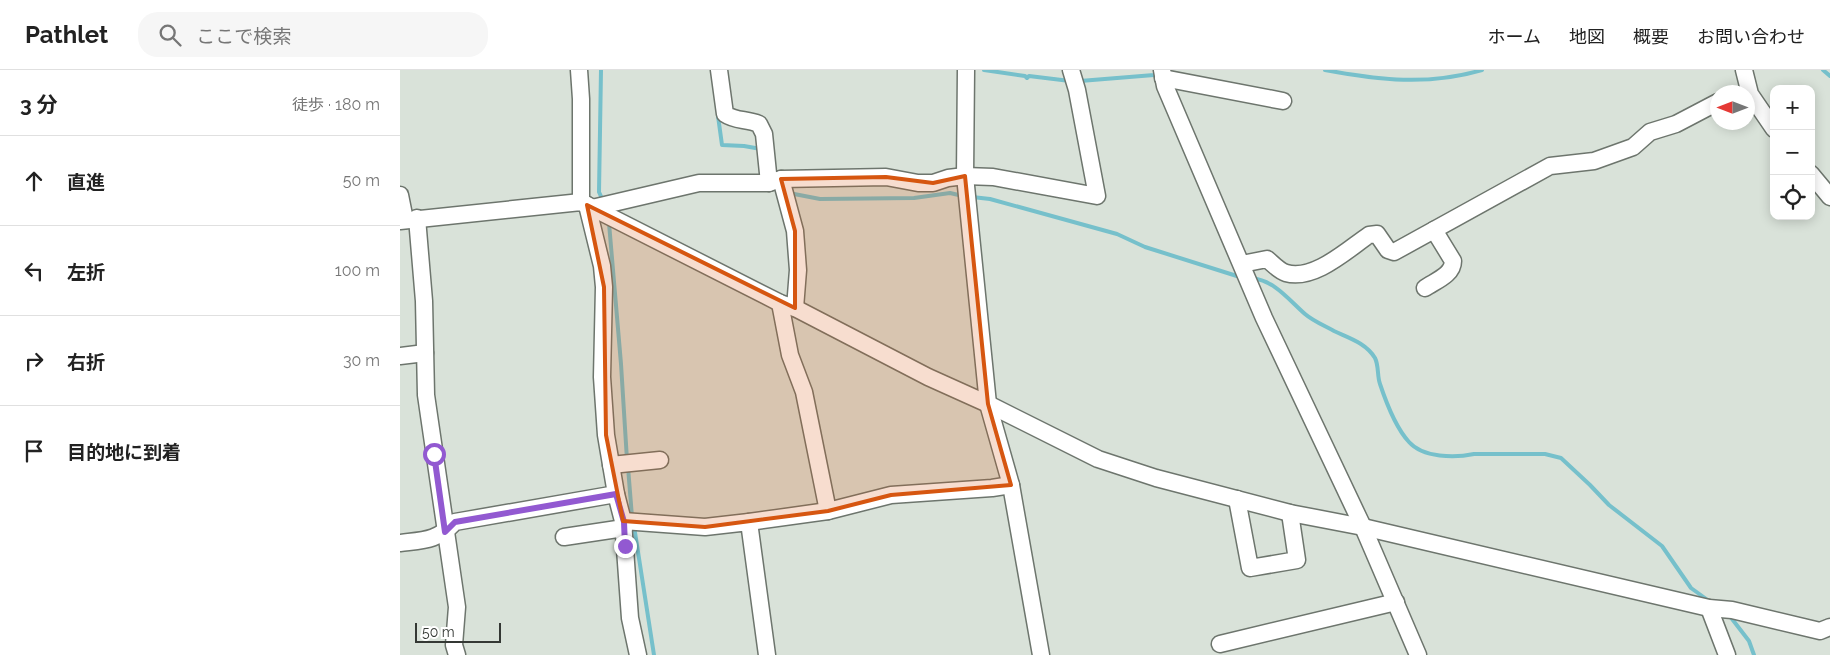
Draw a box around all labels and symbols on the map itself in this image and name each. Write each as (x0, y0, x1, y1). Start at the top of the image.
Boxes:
north arrow (1710, 85, 1755, 130)
route start (423, 443, 446, 466)
route end (614, 535, 637, 558)
scale bar (415, 620, 501, 643)

